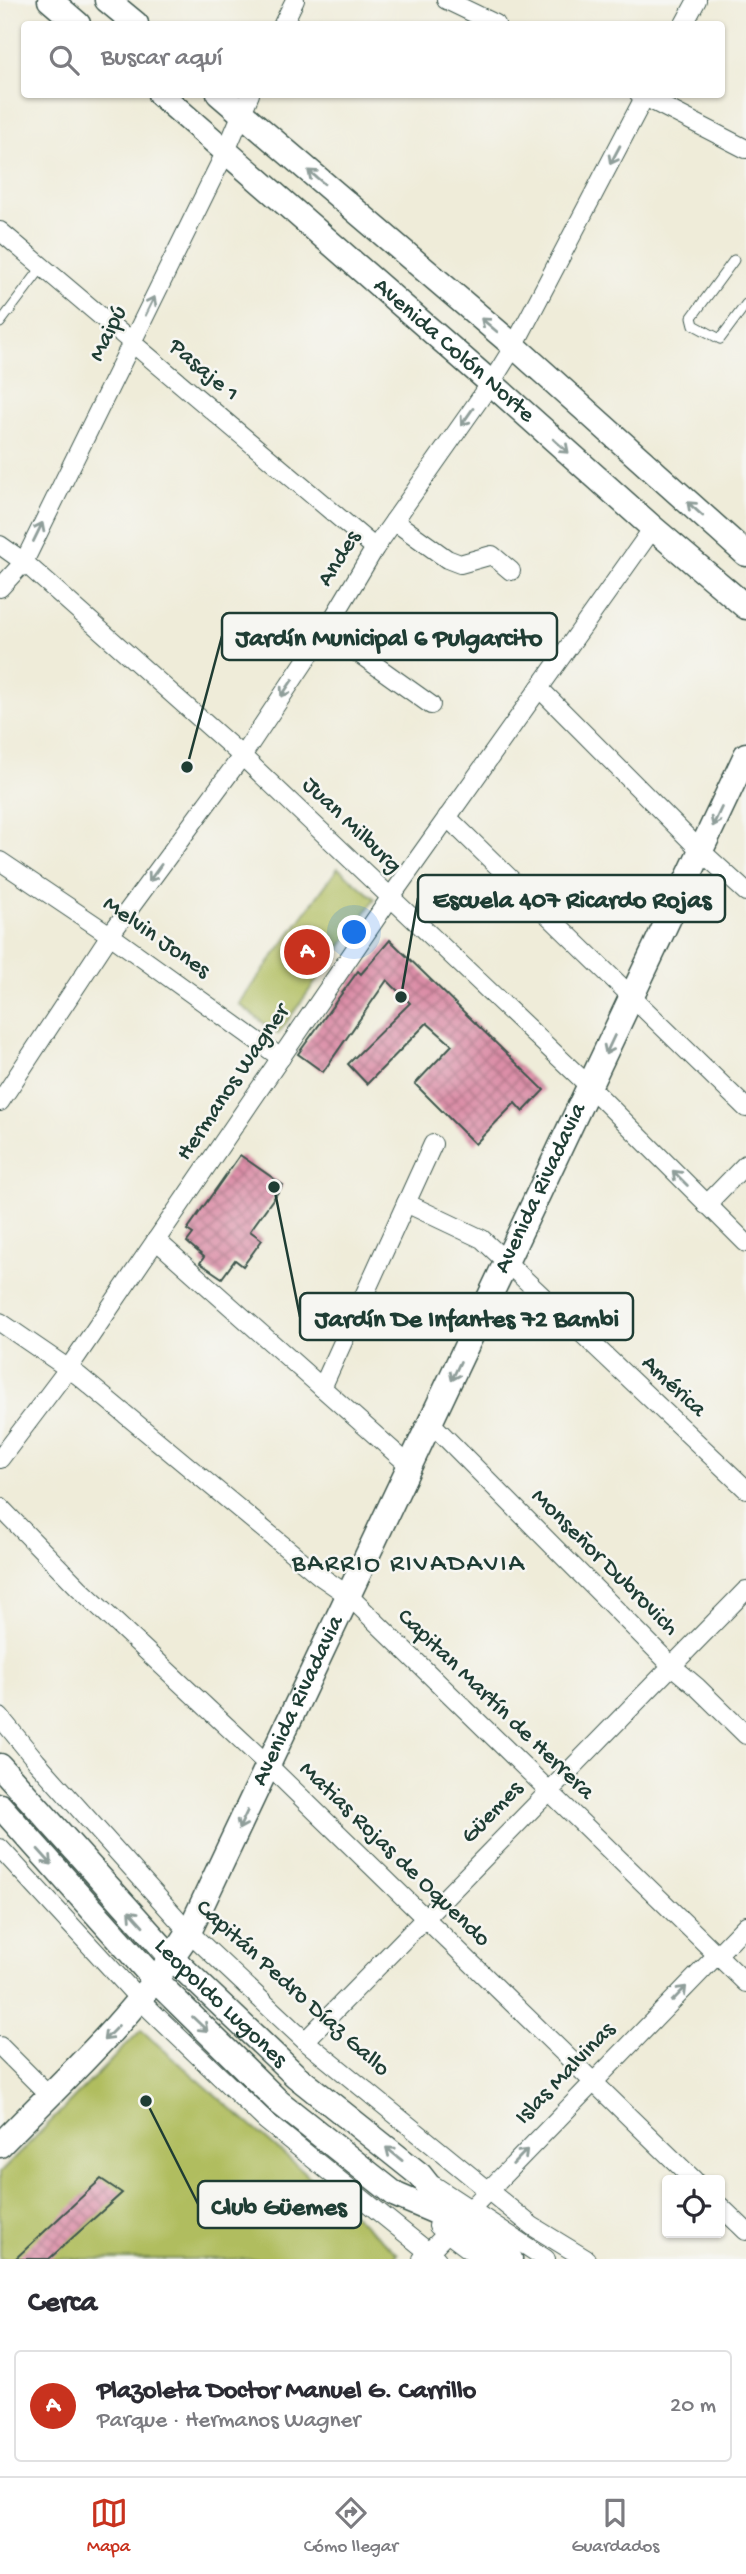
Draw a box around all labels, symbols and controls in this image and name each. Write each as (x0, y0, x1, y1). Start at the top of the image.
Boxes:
search box (21, 21, 725, 98)
icon: search (45, 41, 83, 79)
text: Buscar aquí (101, 44, 223, 75)
one-way arrow (607, 144, 621, 165)
one-way arrow (307, 169, 325, 185)
street label: Avenida Colón Norte (367, 272, 541, 430)
one-way arrow (143, 296, 157, 317)
street label: Maipú (83, 301, 135, 367)
one-way arrow (480, 317, 498, 333)
street label: Pasaje 1 (161, 332, 244, 409)
one-way arrow (460, 407, 474, 426)
one-way arrow (552, 438, 570, 454)
one-way arrow (686, 501, 704, 517)
one-way arrow (32, 522, 45, 543)
street label: Andes (312, 525, 369, 592)
callout: Jardín Municipal 6 Pulgarcito (222, 613, 557, 660)
text: Jardín Municipal 6 Pulgarcito (234, 625, 543, 656)
one-way arrow (280, 678, 294, 697)
street label: Juan Milburg (295, 771, 407, 881)
one-way arrow (710, 806, 723, 827)
one-way arrow (148, 863, 162, 882)
callout: Escuela 407 Ricardo Rojas (418, 875, 725, 922)
text: Escuela 407 Ricardo Rojas (433, 887, 713, 918)
street label: Melvin Jones (96, 890, 216, 986)
your location (337, 915, 371, 949)
pin: A (284, 926, 330, 978)
street label: Hermanos Wagner (171, 997, 299, 1167)
one-way arrow (603, 1034, 616, 1055)
street label: Avenida Rivadavia (488, 1098, 594, 1278)
one-way arrow (671, 1170, 688, 1187)
callout: Jardín De Infantes 72 Bambi (300, 1293, 633, 1340)
text: Jardín De Infantes 72 Bambi (314, 1306, 619, 1337)
street label: América (634, 1350, 712, 1425)
one-way arrow (448, 1360, 461, 1381)
street label: Monseñor Dubrovich (524, 1483, 684, 1643)
district label: BARRIO RIVADAVIA (291, 1550, 526, 1581)
street label: Capitan Martín de Herrera (390, 1603, 600, 1807)
street label: Avenida Rivadavia (246, 1610, 351, 1791)
street label: Matias Rojas de Oquendo (292, 1756, 496, 1954)
street label: Güemes (456, 1774, 531, 1851)
one-way arrow (236, 1809, 249, 1830)
one-way arrow (37, 1848, 54, 1865)
street label: Capitán Pedro Díaz Gallo (189, 1894, 395, 2084)
one-way arrow (128, 1909, 144, 1927)
street label: Leopoldo Lugones (147, 1933, 294, 2075)
one-way arrow (670, 1985, 687, 2002)
one-way arrow (191, 2015, 208, 2032)
street label: Islas Malvinas (510, 2015, 623, 2132)
one-way arrow (103, 2024, 120, 2041)
one-way arrow (385, 2146, 403, 2162)
one-way arrow (511, 2148, 528, 2165)
map controls (662, 2175, 725, 2238)
button: locate (662, 2175, 725, 2238)
callout: Club Güemes (198, 2181, 361, 2228)
text: Club Güemes (211, 2194, 348, 2225)
text: Cerca (28, 2287, 97, 2322)
text: Plazoleta Doctor Manuel G. Carrillo (97, 2377, 476, 2408)
text: A (46, 2393, 60, 2420)
text: 20 m (670, 2393, 716, 2420)
text: Parque · Hermanos Wagner (97, 2408, 361, 2435)
tab: Mapa (87, 2494, 130, 2559)
tab: Cómo llegar (304, 2494, 398, 2559)
tab: Guardados (571, 2494, 659, 2559)

